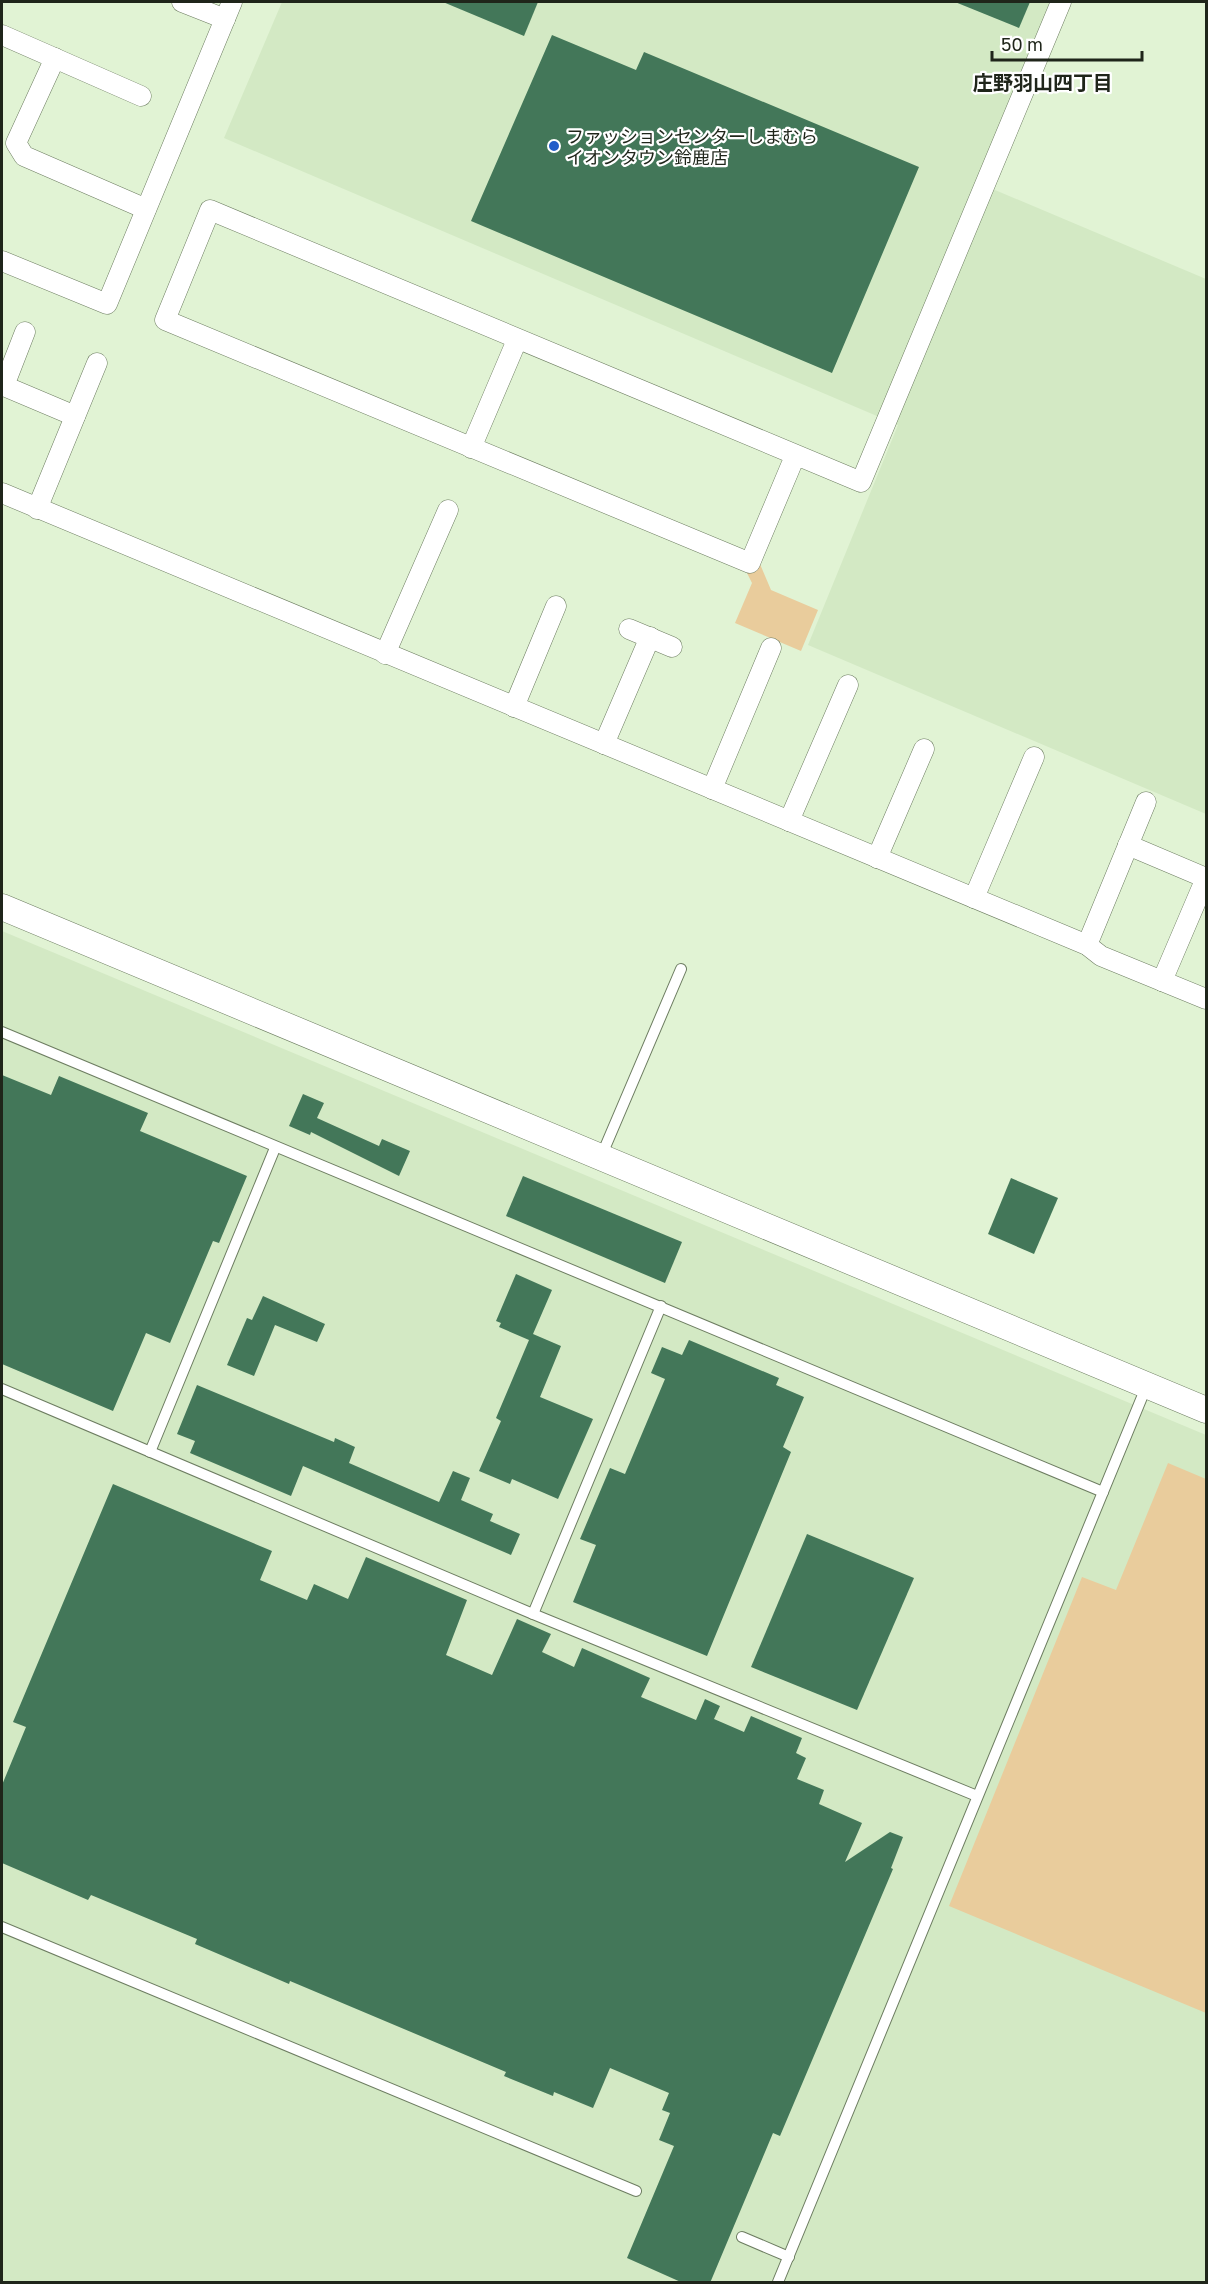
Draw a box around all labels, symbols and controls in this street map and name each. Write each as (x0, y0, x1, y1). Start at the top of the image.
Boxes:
scale bar (992, 24, 1142, 62)
text: 50 m (1001, 33, 1043, 55)
district label: 庄野羽山四丁目 (973, 70, 1113, 94)
place label: ファッションセンターしまむら イオンタウン鈴鹿店 (566, 125, 818, 168)
marker: ファッションセンターしまむら イオンタウン鈴鹿店 (547, 139, 561, 153)

